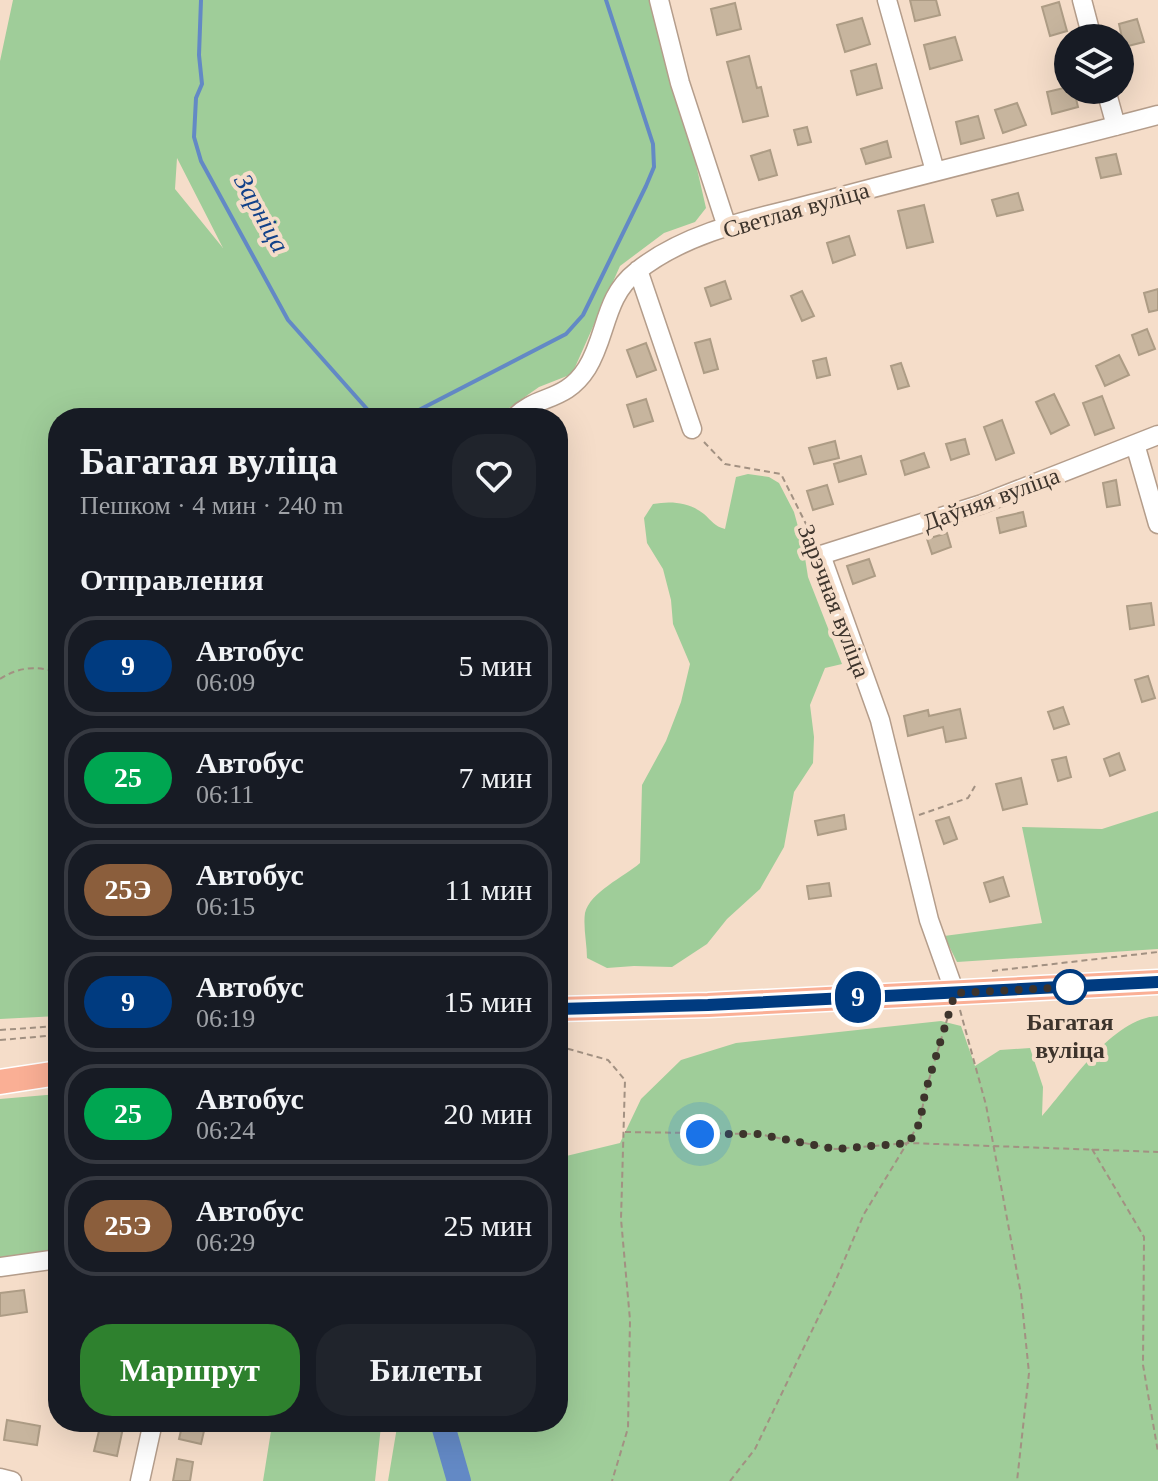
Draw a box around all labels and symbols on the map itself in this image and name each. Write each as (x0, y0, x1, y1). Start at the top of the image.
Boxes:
water label: Зарніца (228, 169, 295, 258)
street label: Светлая вуліца (720, 177, 872, 243)
street label: Даўняя вуліца (919, 462, 1063, 536)
street label: Зарэчная вуліца (793, 521, 875, 681)
marker: Багатая вуліца (1053, 970, 1087, 1004)
line badge: 9 (832, 971, 884, 1023)
place label: Багатая вуліца (1026, 1009, 1114, 1063)
your location (680, 1114, 720, 1154)

